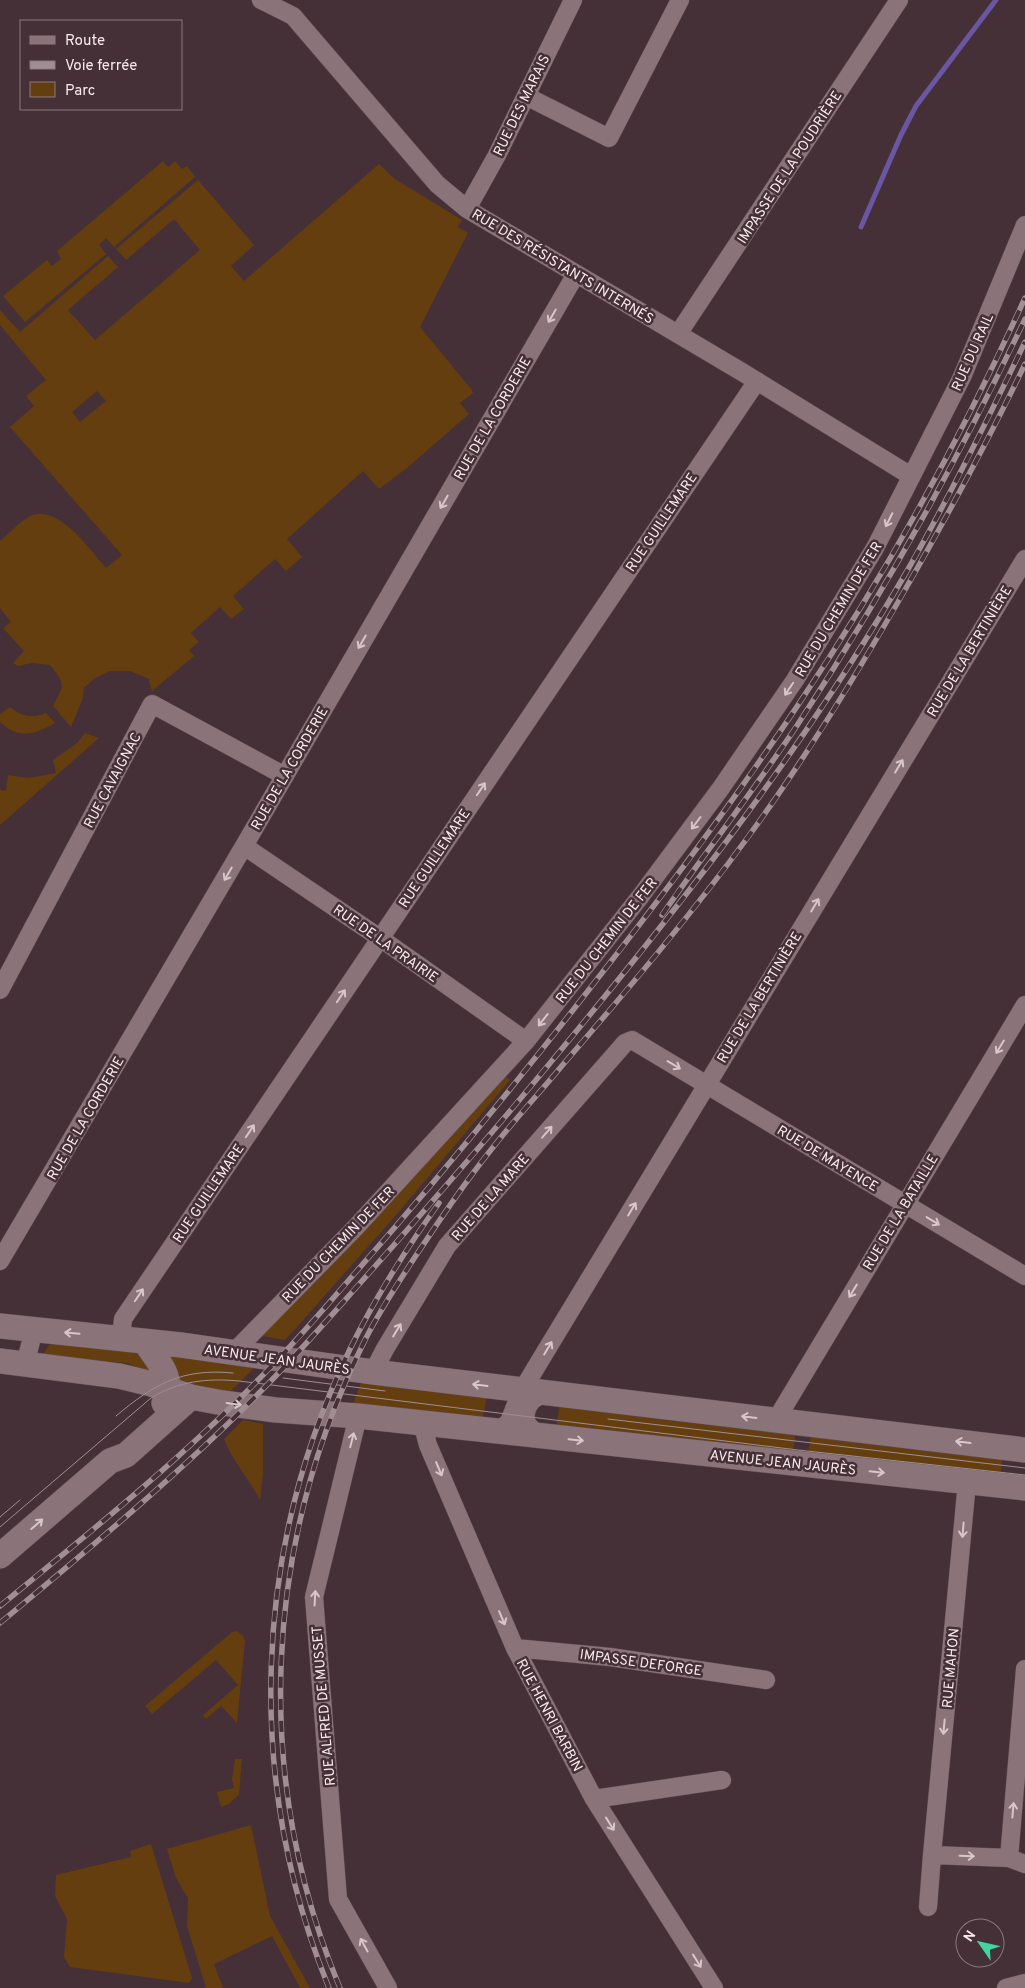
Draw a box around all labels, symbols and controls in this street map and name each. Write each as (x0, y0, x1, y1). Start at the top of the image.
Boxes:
legend (20, 20, 182, 110)
text: Route (65, 32, 105, 51)
street label: RUE DES MARAIS (490, 52, 554, 159)
text: Voie ferrée (65, 57, 137, 76)
text: Parc (65, 82, 95, 101)
street label: IMPASSE DE LA POUDRIÈRE (734, 88, 846, 248)
street label: RUE DES RÉSISTANTS INTERNÉS (468, 205, 657, 328)
one-way arrow (546, 308, 556, 322)
street label: RUE DU RAIL (949, 311, 998, 394)
street label: RUE DE LA CORDERIE (451, 354, 536, 483)
street label: RUE GUILLEMARE (623, 470, 702, 575)
one-way arrow (438, 494, 448, 508)
one-way arrow (884, 512, 894, 527)
street label: RUE DU CHEMIN DE FER (792, 539, 886, 681)
street label: RUE DE LA BERTINIÈRE (923, 583, 1016, 721)
one-way arrow (357, 635, 367, 649)
one-way arrow (784, 682, 794, 696)
street label: RUE DE LA CORDERIE (248, 704, 333, 833)
street label: RUE CAVAIGNAC (81, 730, 146, 831)
one-way arrow (895, 760, 905, 774)
one-way arrow (475, 782, 486, 796)
street label: RUE GUILLEMARE (396, 806, 475, 911)
one-way arrow (690, 816, 701, 829)
one-way arrow (223, 866, 233, 881)
street label: RUE DU CHEMIN DE FER (553, 875, 662, 1007)
one-way arrow (811, 899, 821, 913)
street label: RUE DE LA PRAIRIE (329, 902, 441, 987)
street label: RUE DE LA BERTINIÈRE (713, 929, 806, 1067)
one-way arrow (335, 989, 346, 1003)
one-way arrow (537, 1013, 548, 1026)
one-way arrow (994, 1039, 1004, 1053)
street label: RUE DE LA CORDERIE (44, 1054, 129, 1183)
one-way arrow (666, 1060, 680, 1070)
street label: RUE DE MAYENCE (774, 1122, 881, 1196)
one-way arrow (245, 1124, 255, 1138)
one-way arrow (542, 1125, 553, 1138)
street label: RUE GUILLEMARE (170, 1141, 249, 1246)
street label: RUE DE LA MARE (449, 1151, 534, 1245)
street label: RUE DE LA BATAILLE (860, 1152, 943, 1274)
street label: RUE DU CHEMIN DE FER (279, 1183, 399, 1307)
one-way arrow (627, 1203, 637, 1217)
one-way arrow (925, 1216, 939, 1226)
one-way arrow (848, 1284, 858, 1298)
one-way arrow (134, 1288, 144, 1302)
one-way arrow (392, 1323, 402, 1337)
one-way arrow (64, 1328, 80, 1338)
street label: AVENUE JEAN JAURÈS (203, 1341, 351, 1379)
one-way arrow (543, 1342, 553, 1356)
one-way arrow (472, 1380, 488, 1390)
one-way arrow (225, 1399, 241, 1409)
one-way arrow (741, 1412, 757, 1422)
one-way arrow (348, 1433, 357, 1449)
one-way arrow (568, 1435, 584, 1445)
one-way arrow (955, 1437, 971, 1447)
street label: AVENUE JEAN JAURÈS (709, 1446, 857, 1480)
one-way arrow (434, 1461, 444, 1476)
one-way arrow (868, 1467, 884, 1477)
one-way arrow (30, 1519, 43, 1530)
one-way arrow (958, 1522, 967, 1538)
one-way arrow (311, 1591, 320, 1607)
one-way arrow (498, 1610, 508, 1625)
street label: RUE ALFRED DE MUSSET (309, 1625, 340, 1787)
street label: RUE MAHON (940, 1627, 963, 1709)
street label: IMPASSE DEFORGE (579, 1646, 703, 1680)
street label: RUE HENRI BARBIN (512, 1656, 586, 1775)
one-way arrow (940, 1719, 949, 1735)
one-way arrow (1008, 1802, 1018, 1818)
one-way arrow (605, 1817, 615, 1831)
one-way arrow (958, 1852, 974, 1861)
north arrow (955, 1918, 1005, 1968)
text: N (961, 1928, 980, 1945)
one-way arrow (359, 1938, 369, 1953)
one-way arrow (692, 1954, 702, 1968)

